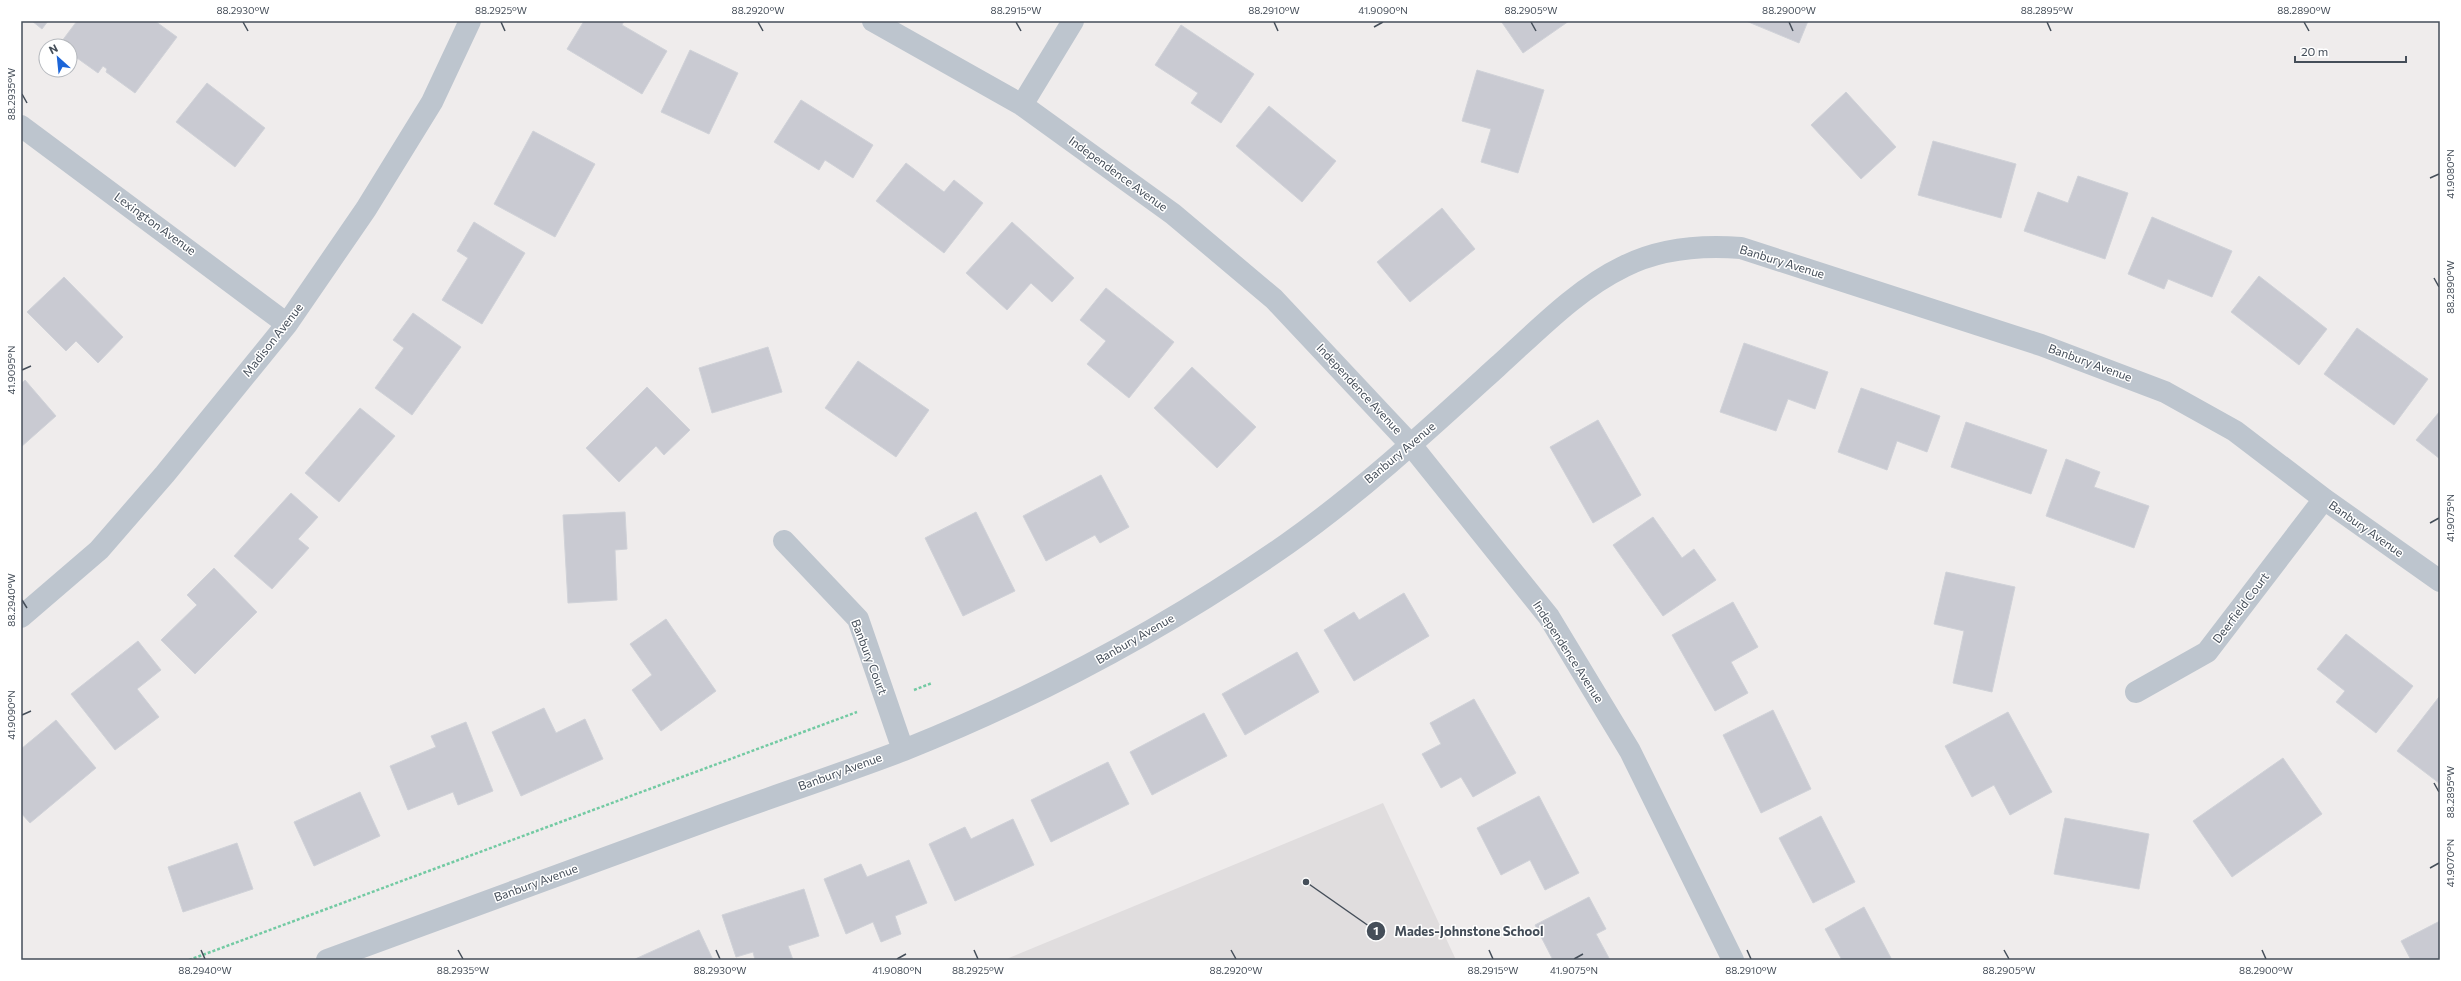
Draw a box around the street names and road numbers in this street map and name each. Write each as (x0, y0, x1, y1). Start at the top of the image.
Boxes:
street label: Independence Avenue (1067, 133, 1171, 214)
street label: Lexington Avenue (112, 189, 199, 257)
street label: Banbury Avenue (1738, 241, 1826, 281)
street label: Madison Avenue (239, 300, 305, 379)
street label: Independence Avenue (1314, 340, 1405, 436)
street label: Banbury Avenue (2047, 340, 2134, 384)
street label: Banbury Avenue (1361, 419, 1438, 486)
street label: Banbury Avenue (2327, 497, 2407, 559)
street label: Deerfield Court (2209, 569, 2271, 645)
street label: Independence Avenue (1531, 598, 1607, 705)
street label: Banbury Avenue (1093, 610, 1176, 666)
street label: Banbury Court (849, 617, 891, 696)
street label: Banbury Avenue (796, 749, 883, 793)
street label: Banbury Avenue (492, 860, 579, 904)

